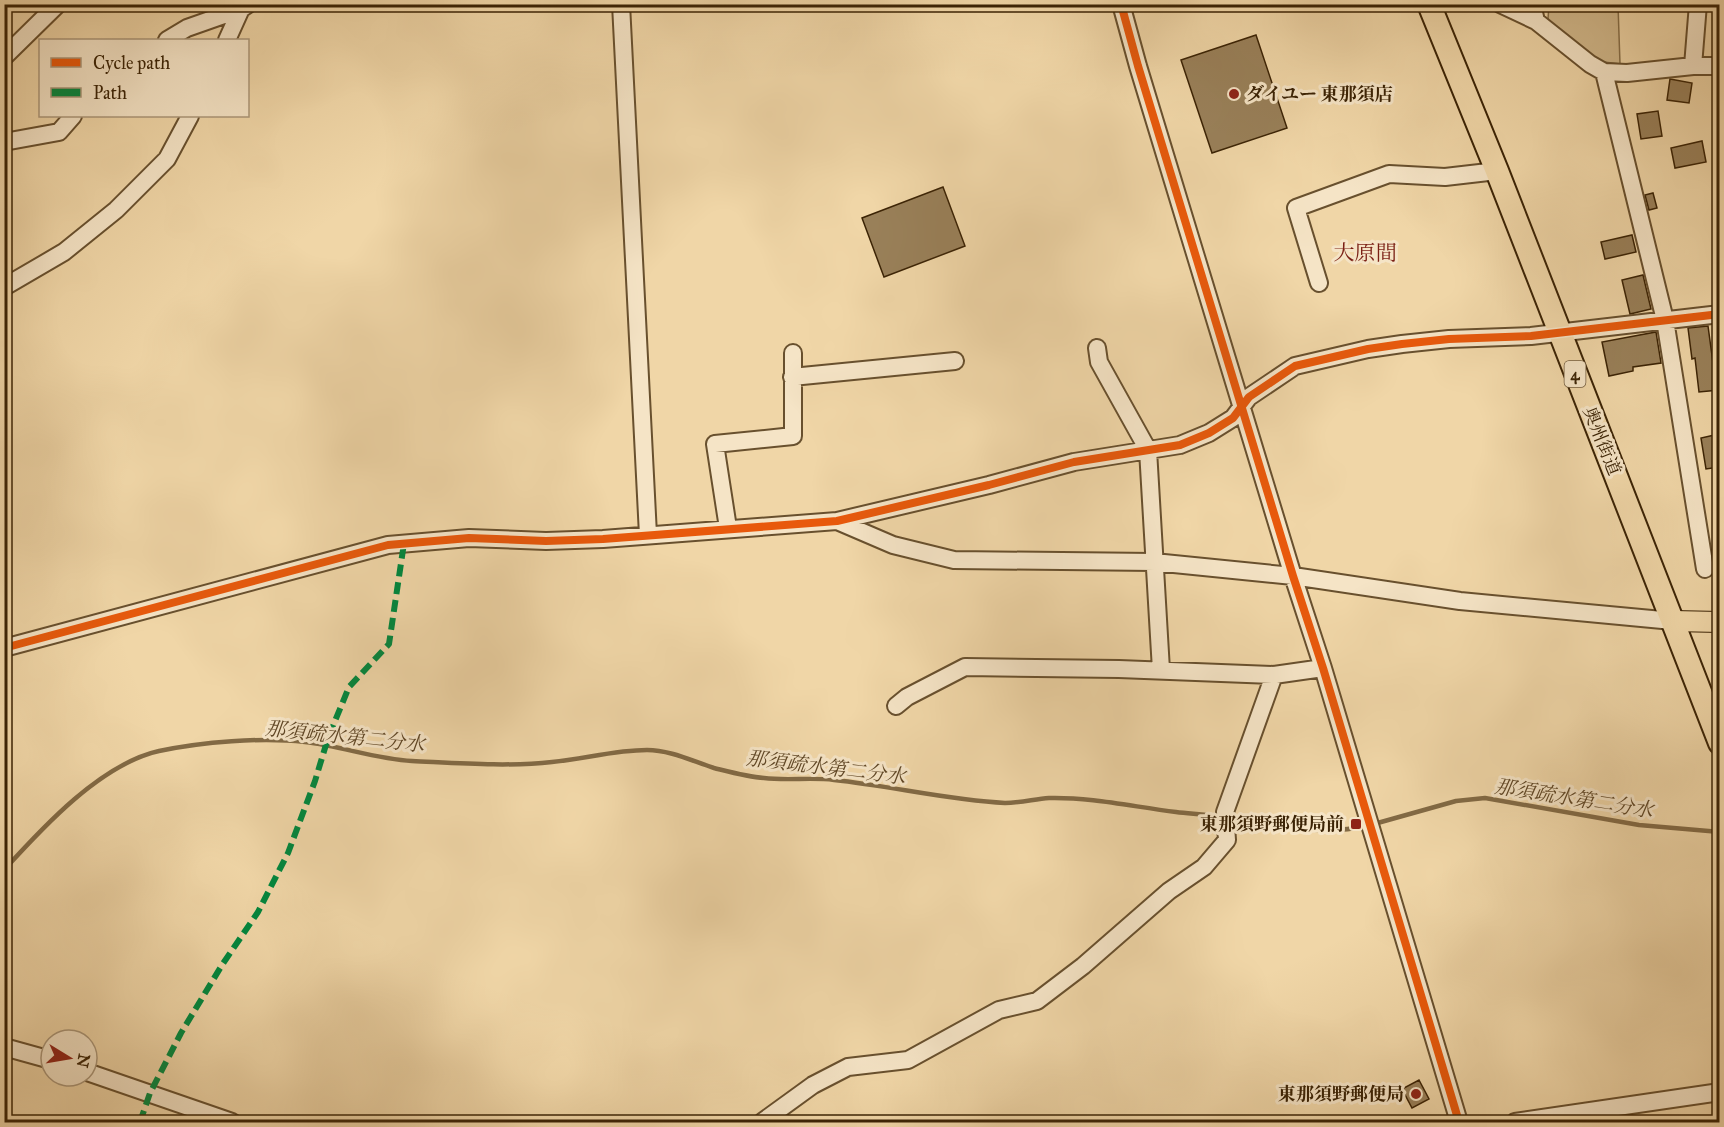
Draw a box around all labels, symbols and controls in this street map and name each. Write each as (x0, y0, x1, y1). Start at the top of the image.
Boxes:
legend (39, 39, 249, 117)
text: Cycle path (93, 52, 170, 74)
text: Path (93, 82, 127, 104)
place label: ダイユー 東那須店 (1246, 83, 1393, 105)
marker: ダイユー 東那須店 (1227, 87, 1241, 101)
district label: 大原間 (1334, 240, 1397, 266)
road number: 4 (1564, 361, 1586, 387)
street label: 奥州街道 (1578, 404, 1626, 478)
water label: 那須疏水第二分水 (264, 716, 428, 757)
water label: 那須疏水第二分水 (745, 745, 909, 789)
water label: 那須疏水第二分水 (1493, 774, 1657, 823)
place label: 東那須野郵便局前 (1200, 813, 1344, 835)
marker: 東那須野郵便局前 (1349, 817, 1363, 831)
north arrow (39, 1028, 99, 1088)
text: N (73, 1052, 94, 1070)
place label: 東那須野郵便局 (1278, 1083, 1404, 1105)
marker: 東那須野郵便局 (1409, 1087, 1423, 1101)

